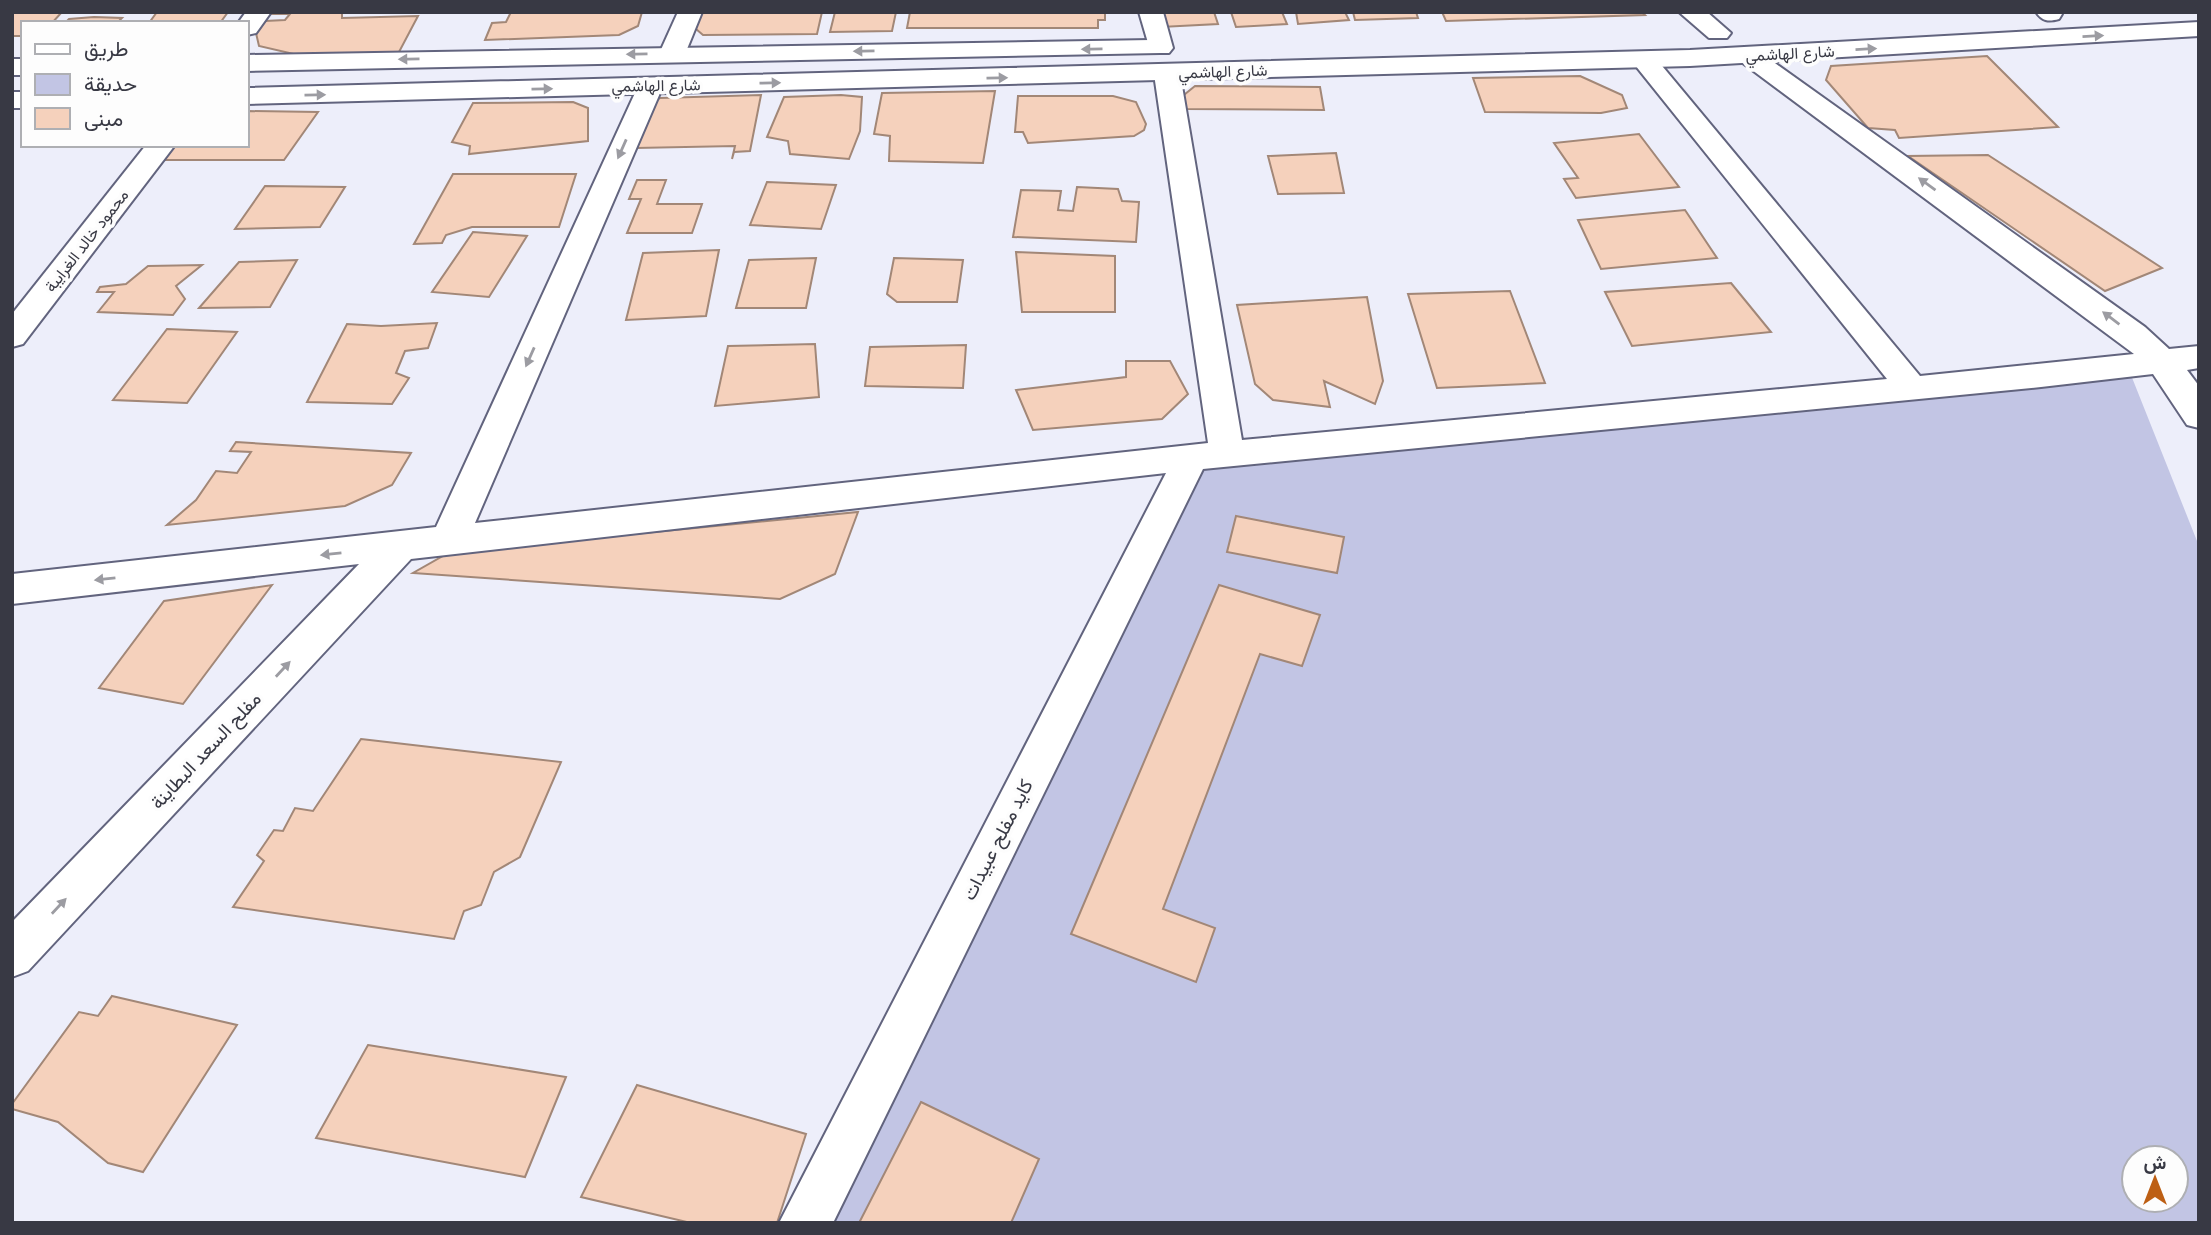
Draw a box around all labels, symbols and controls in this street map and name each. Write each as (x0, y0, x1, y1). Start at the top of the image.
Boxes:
legend (21, 21, 248, 147)
one-way arrow (2083, 30, 2105, 41)
text: طريق (84, 35, 129, 63)
street label: شارع الهاشمي (1745, 41, 1835, 69)
one-way arrow (1080, 43, 1102, 55)
one-way arrow (1855, 44, 1877, 55)
one-way arrow (853, 46, 875, 57)
one-way arrow (625, 49, 647, 60)
one-way arrow (398, 54, 420, 65)
street label: شارع الهاشمي (1178, 59, 1268, 87)
text: حديقة (84, 70, 137, 98)
one-way arrow (987, 72, 1009, 84)
street label: شارع الهاشمي (611, 74, 701, 100)
one-way arrow (759, 78, 781, 89)
one-way arrow (532, 83, 554, 95)
one-way arrow (304, 89, 326, 100)
text: مبنى (84, 105, 123, 133)
one-way arrow (616, 138, 627, 159)
one-way arrow (1917, 177, 1936, 191)
street label: محمود خالد الغرايبة (40, 185, 134, 297)
one-way arrow (2102, 311, 2120, 325)
one-way arrow (524, 346, 535, 367)
one-way arrow (320, 549, 342, 560)
one-way arrow (94, 574, 116, 585)
one-way arrow (274, 661, 291, 678)
street label: مفلح السعد البطاينة (145, 687, 267, 815)
street label: كايد مفلح عبيدات (956, 775, 1040, 905)
one-way arrow (51, 898, 67, 915)
north arrow (2120, 1144, 2190, 1214)
text: ش (2144, 1150, 2167, 1176)

